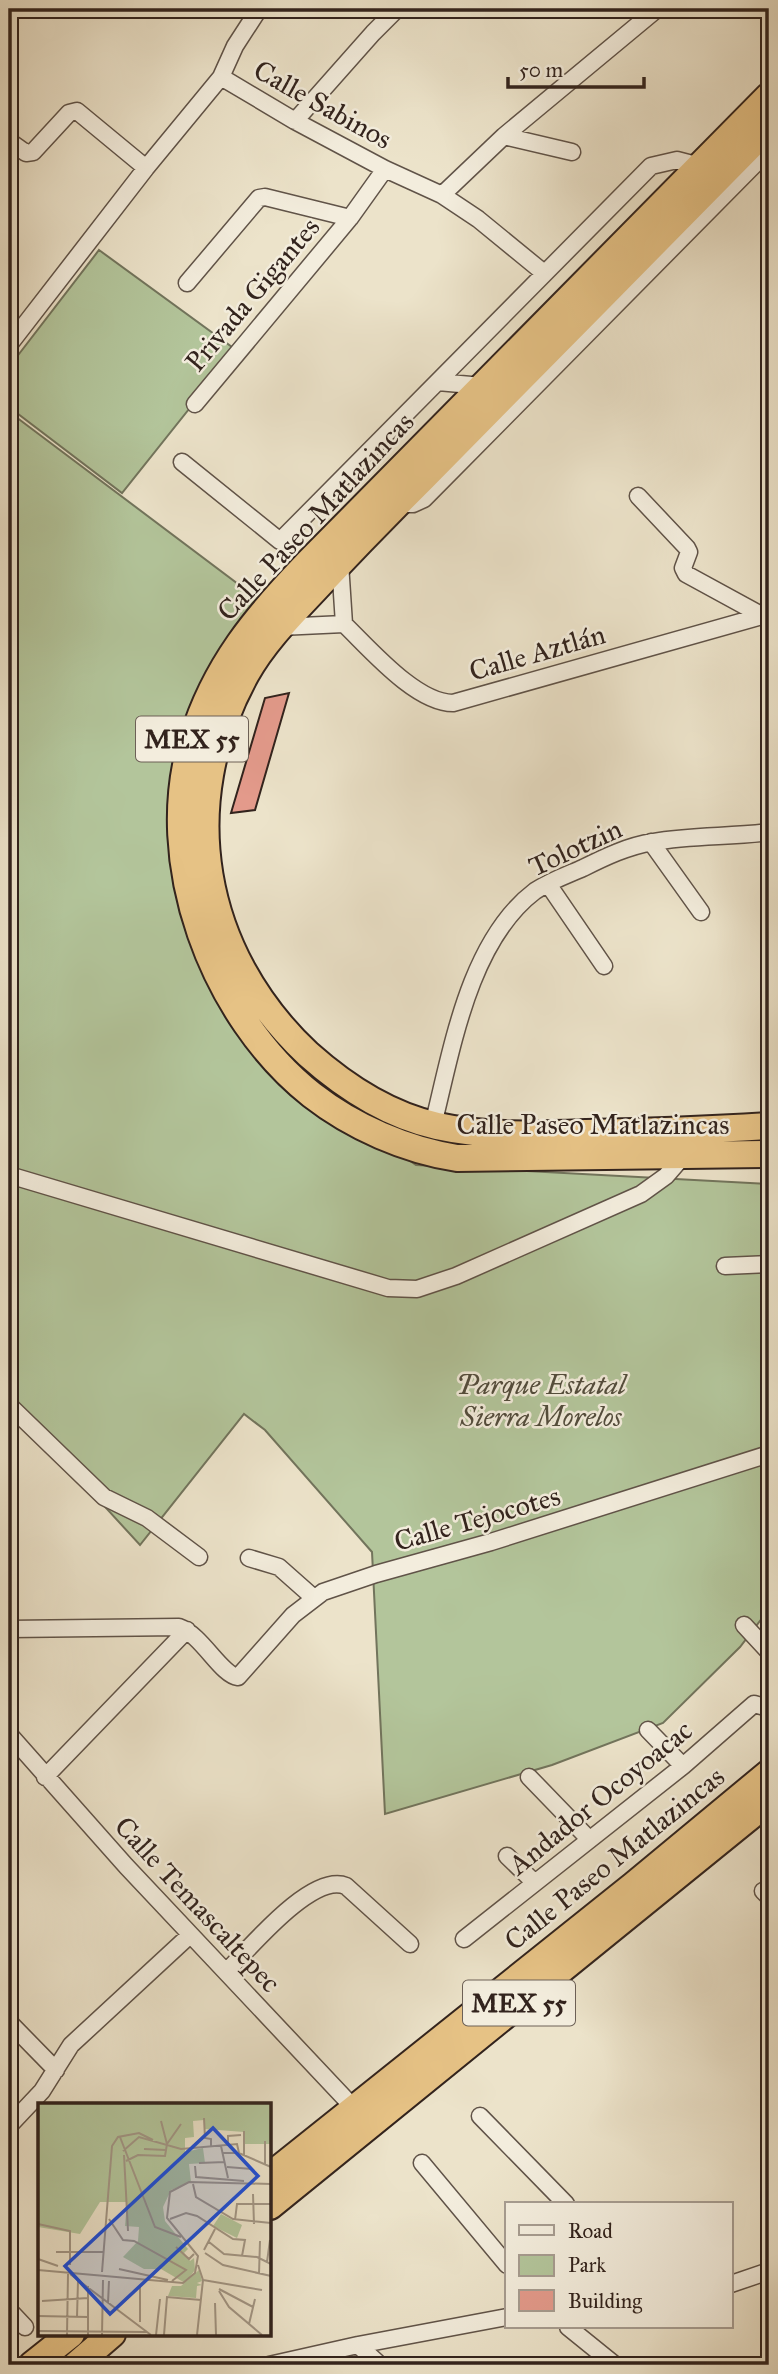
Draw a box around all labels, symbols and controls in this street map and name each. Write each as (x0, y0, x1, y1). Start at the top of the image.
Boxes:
scale bar (508, 46, 645, 90)
street label: Calle Sabinos (248, 52, 398, 157)
text: 50 m (519, 57, 564, 83)
street label: Privada Gigantes (178, 210, 327, 379)
street label: Calle Paseo Matlazincas (210, 405, 421, 628)
street label: Calle Aztlán (465, 616, 609, 689)
road number: MEX 55 (136, 716, 248, 762)
street label: Tolotzin (523, 811, 627, 884)
street label: Calle Paseo Matlazincas (457, 1107, 729, 1142)
park label: Parque Estatal Sierra Morelos (456, 1367, 628, 1434)
street label: Calle Tejocotes (390, 1478, 564, 1559)
street label: Andador Ocoyoacac (501, 1713, 699, 1883)
street label: Calle Paseo Matlazincas (497, 1759, 731, 1958)
street label: Calle Temascaltepec (107, 1809, 288, 2000)
road number: MEX 55 (463, 1980, 575, 2026)
inset map (38, 2103, 271, 2336)
legend (505, 2202, 732, 2328)
text: Road (568, 2218, 613, 2244)
text: Park (568, 2252, 606, 2278)
text: Building (568, 2288, 642, 2314)

